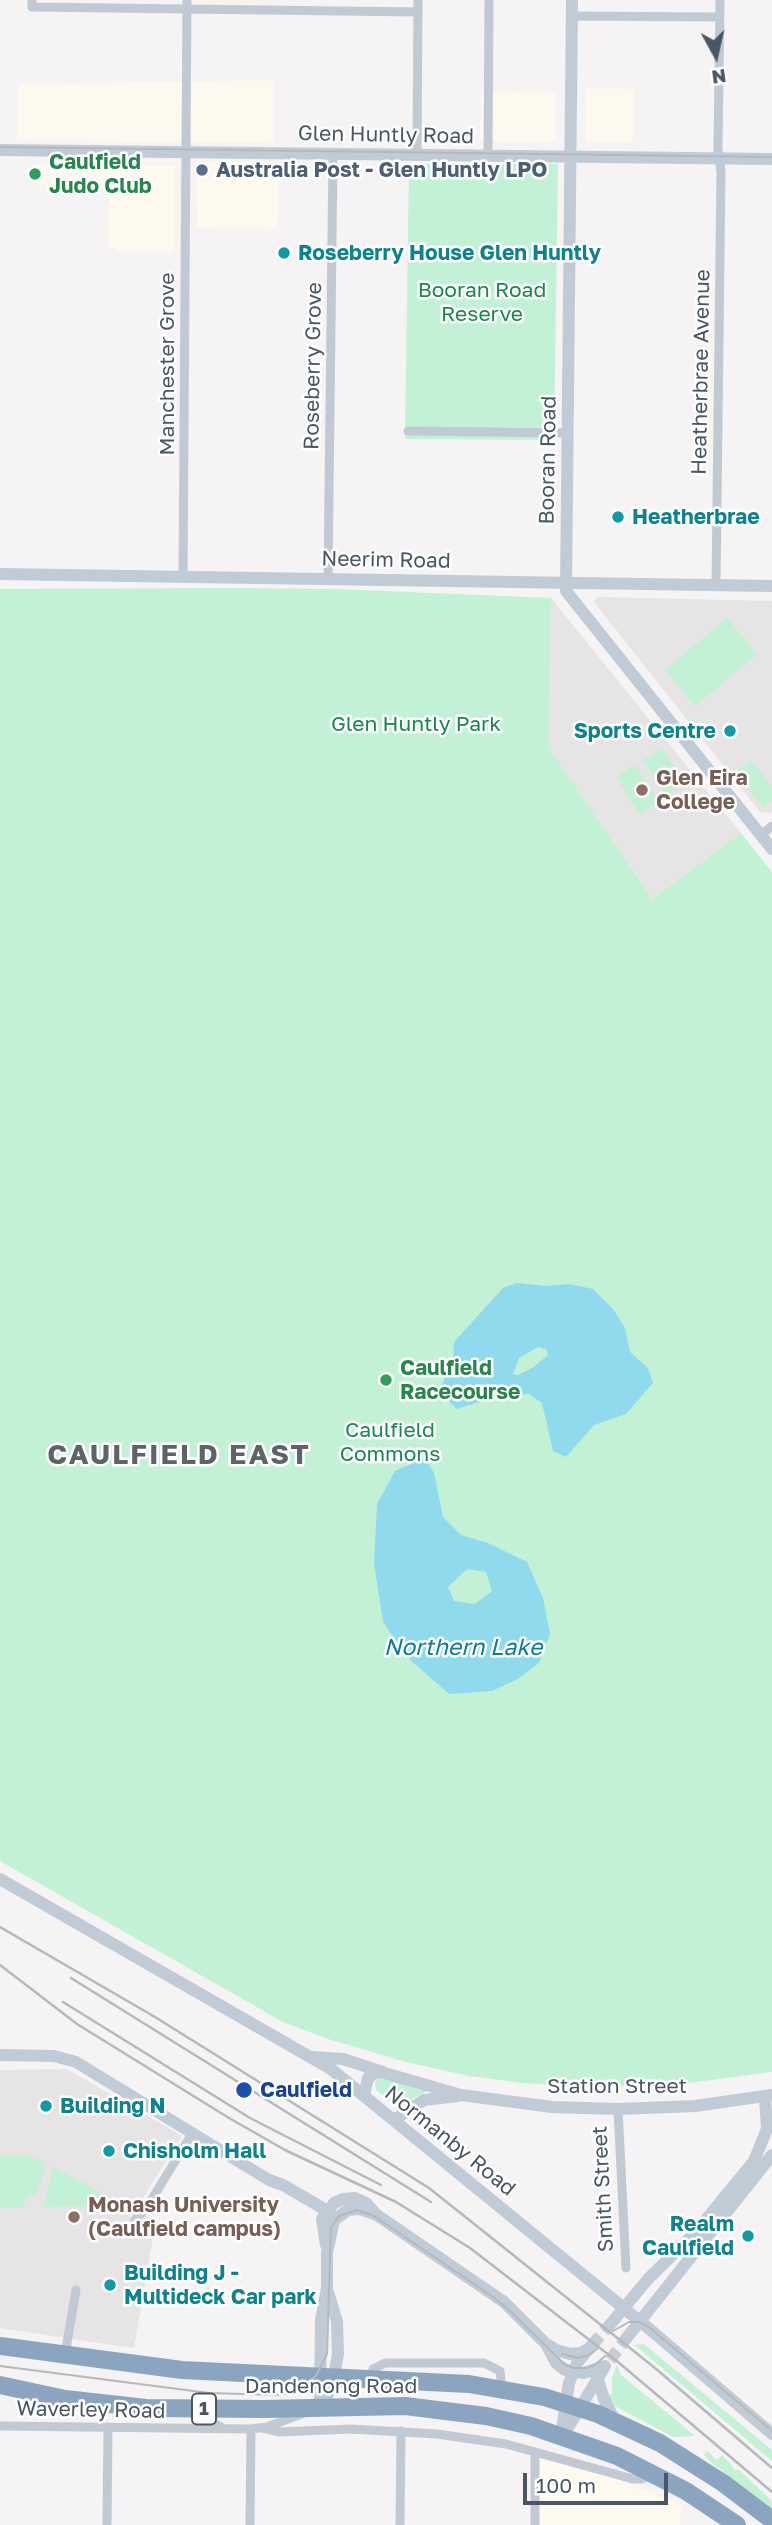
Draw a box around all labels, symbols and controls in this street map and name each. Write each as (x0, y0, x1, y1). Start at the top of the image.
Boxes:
north arrow (681, 21, 751, 91)
text: N (710, 65, 728, 90)
street label: Glen Huntly Road (298, 121, 474, 149)
place label: Caulfield Judo Club (49, 149, 152, 199)
place label: Australia Post - Glen Huntly LPO (216, 157, 547, 183)
marker: Australia Post - Glen Huntly LPO (194, 162, 210, 178)
marker: Caulfield Judo Club (27, 166, 43, 182)
place label: Roseberry House Glen Huntly (298, 240, 601, 266)
marker: Roseberry House Glen Huntly (276, 245, 292, 261)
street label: Heatherbrae Avenue (687, 269, 715, 475)
street label: Manchester Grove (154, 272, 180, 456)
park label: Booran Road Reserve (418, 277, 546, 327)
street label: Roseberry Grove (299, 282, 327, 450)
street label: Booran Road (534, 395, 562, 525)
place label: Heatherbrae (632, 504, 760, 530)
marker: Heatherbrae (610, 509, 626, 525)
street label: Neerim Road (321, 546, 451, 574)
park label: Glen Huntly Park (331, 711, 501, 737)
place label: Sports Centre (574, 718, 716, 744)
marker: Sports Centre (722, 723, 738, 739)
place label: Glen Eira College (656, 765, 748, 815)
marker: Glen Eira College (634, 782, 650, 798)
place label: Caulfield Racecourse (400, 1355, 520, 1405)
marker: Caulfield Racecourse (378, 1372, 394, 1388)
park label: Caulfield Commons (340, 1417, 440, 1467)
district label: CAULFIELD EAST (49, 1438, 309, 1472)
water label: Northern Lake (384, 1634, 542, 1662)
street label: Station Street (547, 2073, 687, 2099)
place label: Caulfield (260, 2077, 352, 2103)
marker: Caulfield (234, 2080, 254, 2100)
street label: Normanby Road (379, 2081, 521, 2201)
place label: Building N (60, 2093, 165, 2119)
marker: Building N (38, 2098, 54, 2114)
street label: Smith Street (587, 2125, 619, 2253)
place label: Chisholm Hall (123, 2138, 266, 2164)
marker: Chisholm Hall (101, 2143, 117, 2159)
place label: Monash University (Caulfield campus) (88, 2192, 281, 2242)
marker: Monash University (Caulfield campus) (66, 2209, 82, 2225)
place label: Realm Caulfield (642, 2211, 734, 2261)
marker: Realm Caulfield (740, 2228, 756, 2244)
place label: Building J - Multideck Car park (124, 2260, 317, 2310)
marker: Building J - Multideck Car park (102, 2277, 118, 2293)
street label: Dandenong Road (245, 2373, 417, 2399)
road number: 1 (192, 2394, 216, 2424)
street label: Waverley Road (16, 2396, 166, 2424)
scale bar (527, 2458, 672, 2502)
text: 100 m (536, 2472, 596, 2498)

